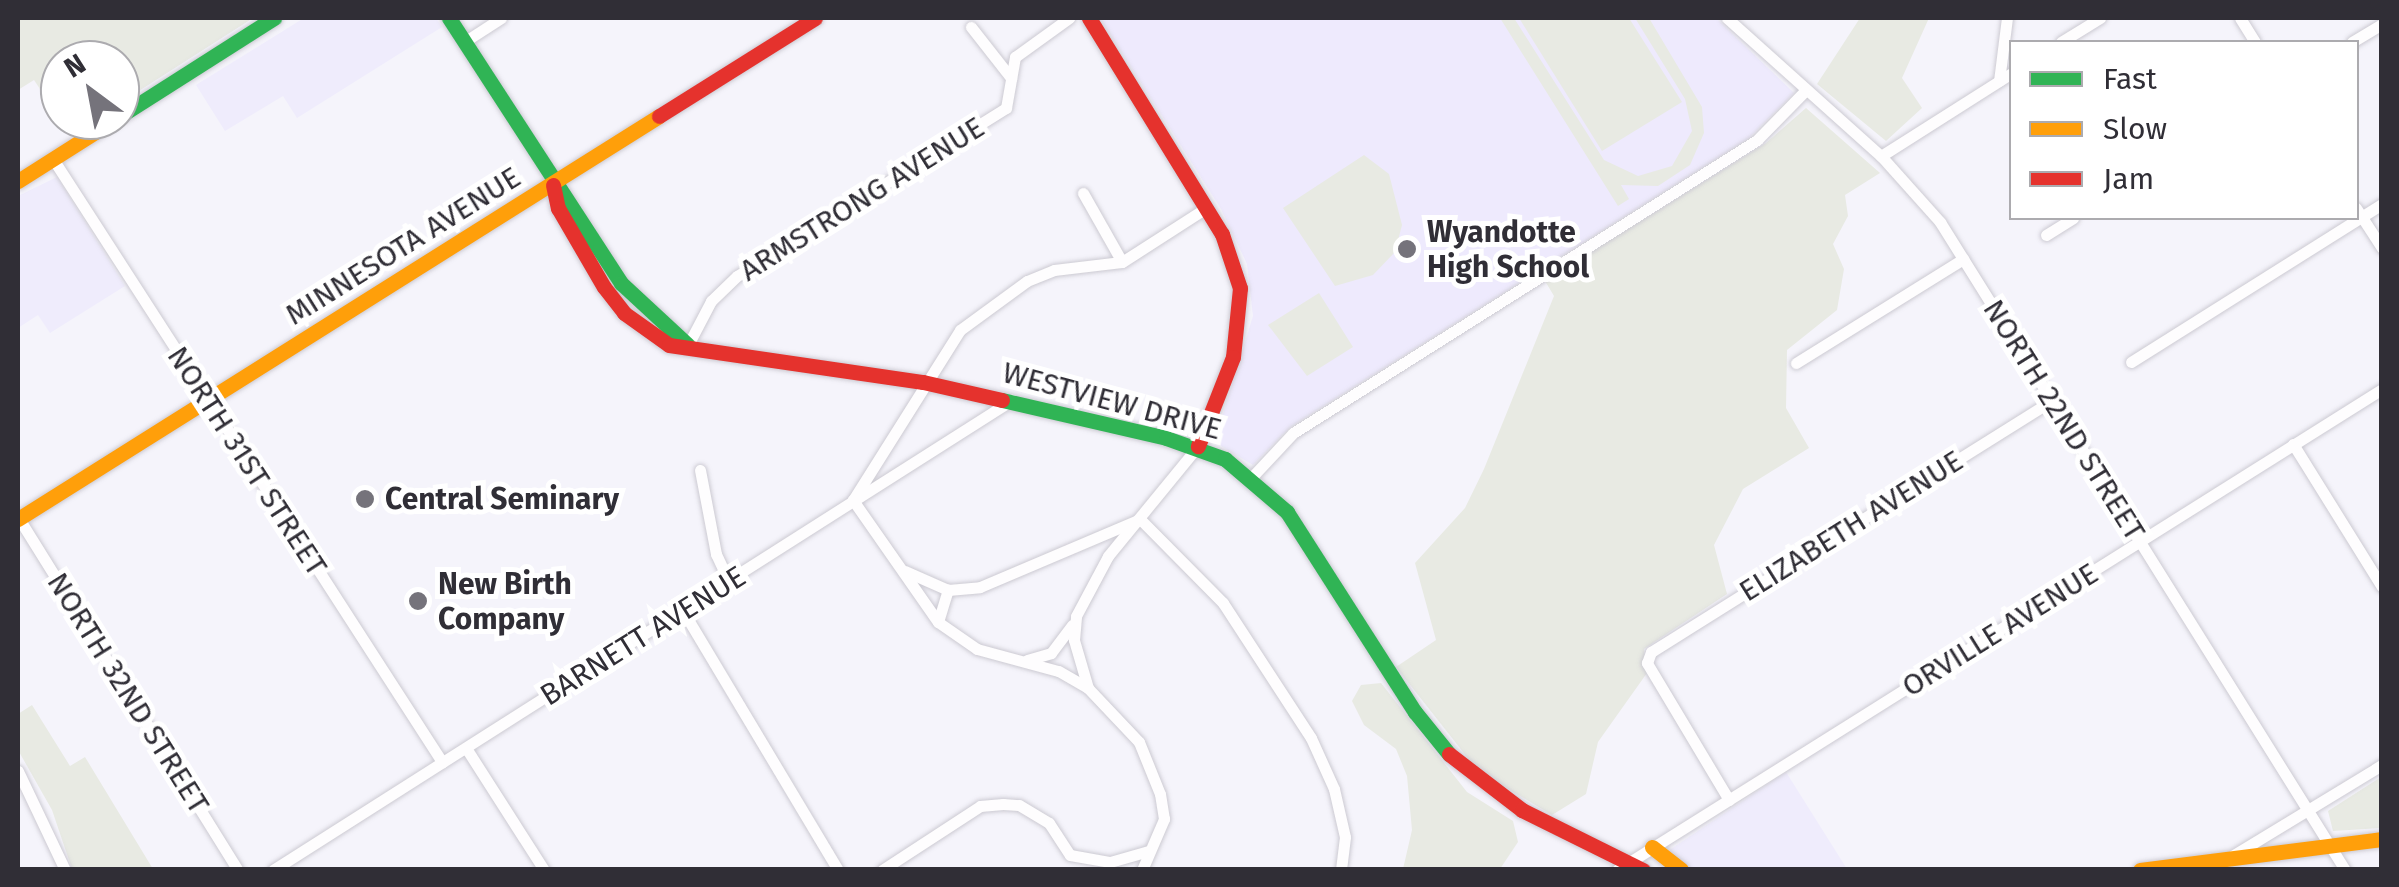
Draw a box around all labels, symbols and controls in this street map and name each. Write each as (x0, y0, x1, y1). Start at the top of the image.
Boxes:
north arrow (40, 40, 140, 140)
legend (2009, 40, 2359, 220)
text: N (58, 47, 92, 85)
text: Fast (2103, 61, 2157, 97)
street label: ARMSTRONG AVENUE (733, 109, 991, 289)
text: Slow (2103, 111, 2167, 147)
street label: MINNESOTA AVENUE (279, 159, 527, 333)
text: Jam (2103, 161, 2154, 197)
place label: Wyandotte High School (1427, 214, 1589, 284)
marker: Wyandotte High School (1396, 238, 1418, 260)
street label: NORTH 22ND STREET (1975, 293, 2153, 547)
street label: NORTH 31ST STREET (159, 340, 335, 582)
street label: WESTVIEW DRIVE (999, 354, 1225, 448)
street label: ELIZABETH AVENUE (1733, 443, 1969, 609)
place label: Central Seminary (385, 481, 619, 517)
marker: Central Seminary (354, 488, 376, 510)
street label: ORVILLE AVENUE (1895, 555, 2105, 705)
street label: BARNETT AVENUE (534, 559, 752, 713)
street label: NORTH 32ND STREET (39, 566, 217, 820)
place label: New Birth Company (438, 566, 572, 636)
marker: New Birth Company (407, 590, 429, 612)

